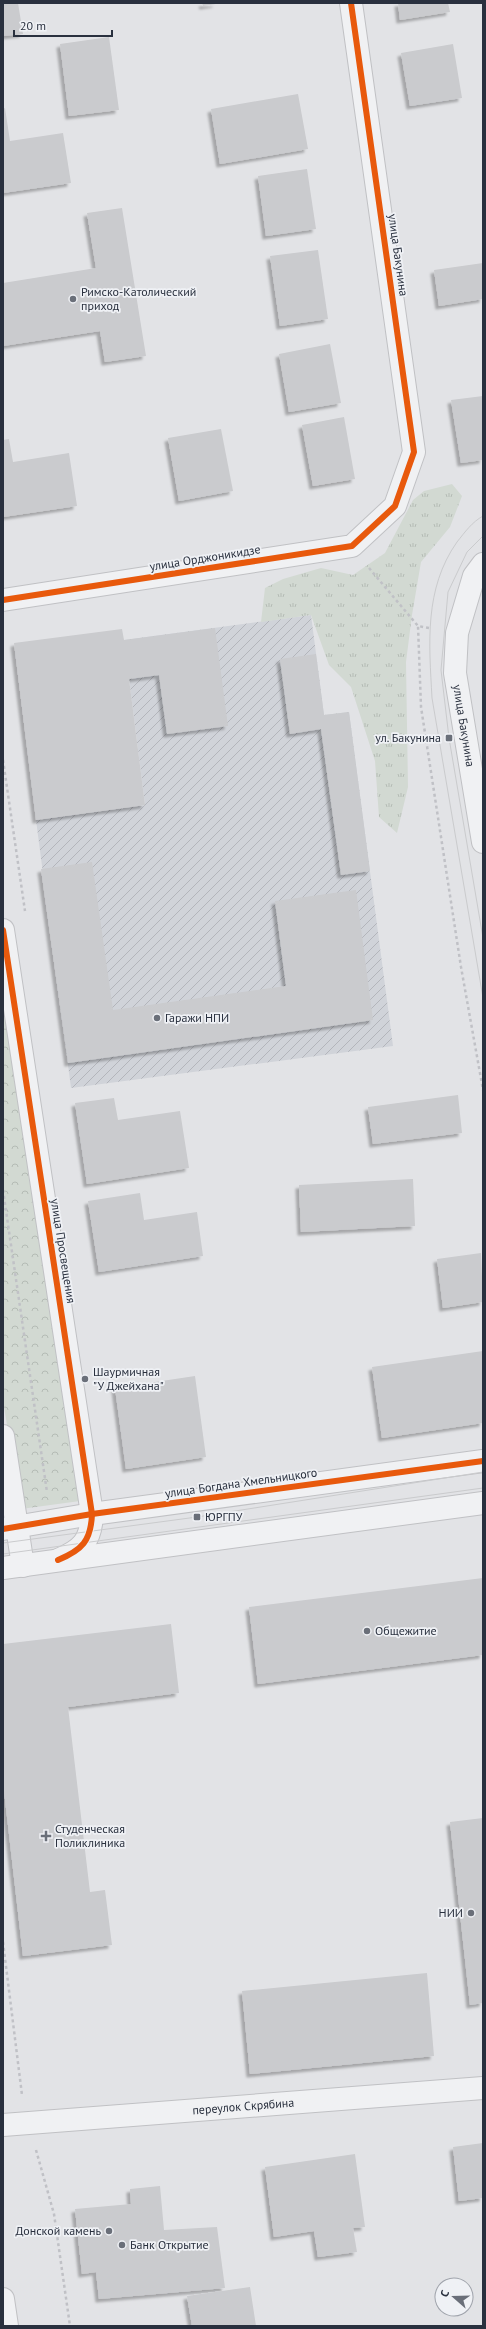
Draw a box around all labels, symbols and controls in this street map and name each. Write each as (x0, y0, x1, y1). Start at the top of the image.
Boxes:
scale bar (14, 12, 112, 38)
text: 20 m (20, 18, 46, 33)
street label: улица Бакунина (385, 213, 412, 297)
place label: Римско-Католический приход (81, 284, 196, 313)
marker: Римско-Католический приход (68, 294, 78, 304)
street label: улица Орджоникидзе (148, 541, 262, 574)
street label: улица Бакунина (450, 683, 478, 768)
place label: ул. Бакунина (375, 730, 441, 745)
marker: ул. Бакунина (444, 733, 454, 743)
place label: Гаражи НПИ (165, 1010, 229, 1025)
marker: Гаражи НПИ (152, 1013, 162, 1023)
street label: улица Просвещения (48, 1197, 79, 1304)
place label: Шаурмичная "У Джейхана" (93, 1364, 164, 1393)
marker: Шаурмичная "У Джейхана" (80, 1374, 90, 1384)
street label: улица Богдана Хмельницкого (164, 1464, 318, 1501)
place label: ЮРГПУ (205, 1509, 243, 1524)
marker: ЮРГПУ (192, 1512, 202, 1522)
place label: Общежитие (375, 1623, 437, 1638)
marker: Общежитие (362, 1626, 372, 1636)
place label: Студенческая Поликлиника (55, 1821, 125, 1850)
marker: Студенческая Поликлиника (40, 1830, 52, 1842)
place label: НИИ (439, 1905, 463, 1920)
marker: НИИ (466, 1908, 476, 1918)
street label: переулок Скрябина (192, 2095, 295, 2117)
place label: Донской камень (16, 2223, 101, 2238)
marker: Донской камень (104, 2226, 114, 2236)
place label: Банк Открытие (130, 2237, 209, 2252)
marker: Банк Открытие (117, 2240, 127, 2250)
north arrow (434, 2277, 474, 2317)
text: С (437, 2288, 452, 2299)

